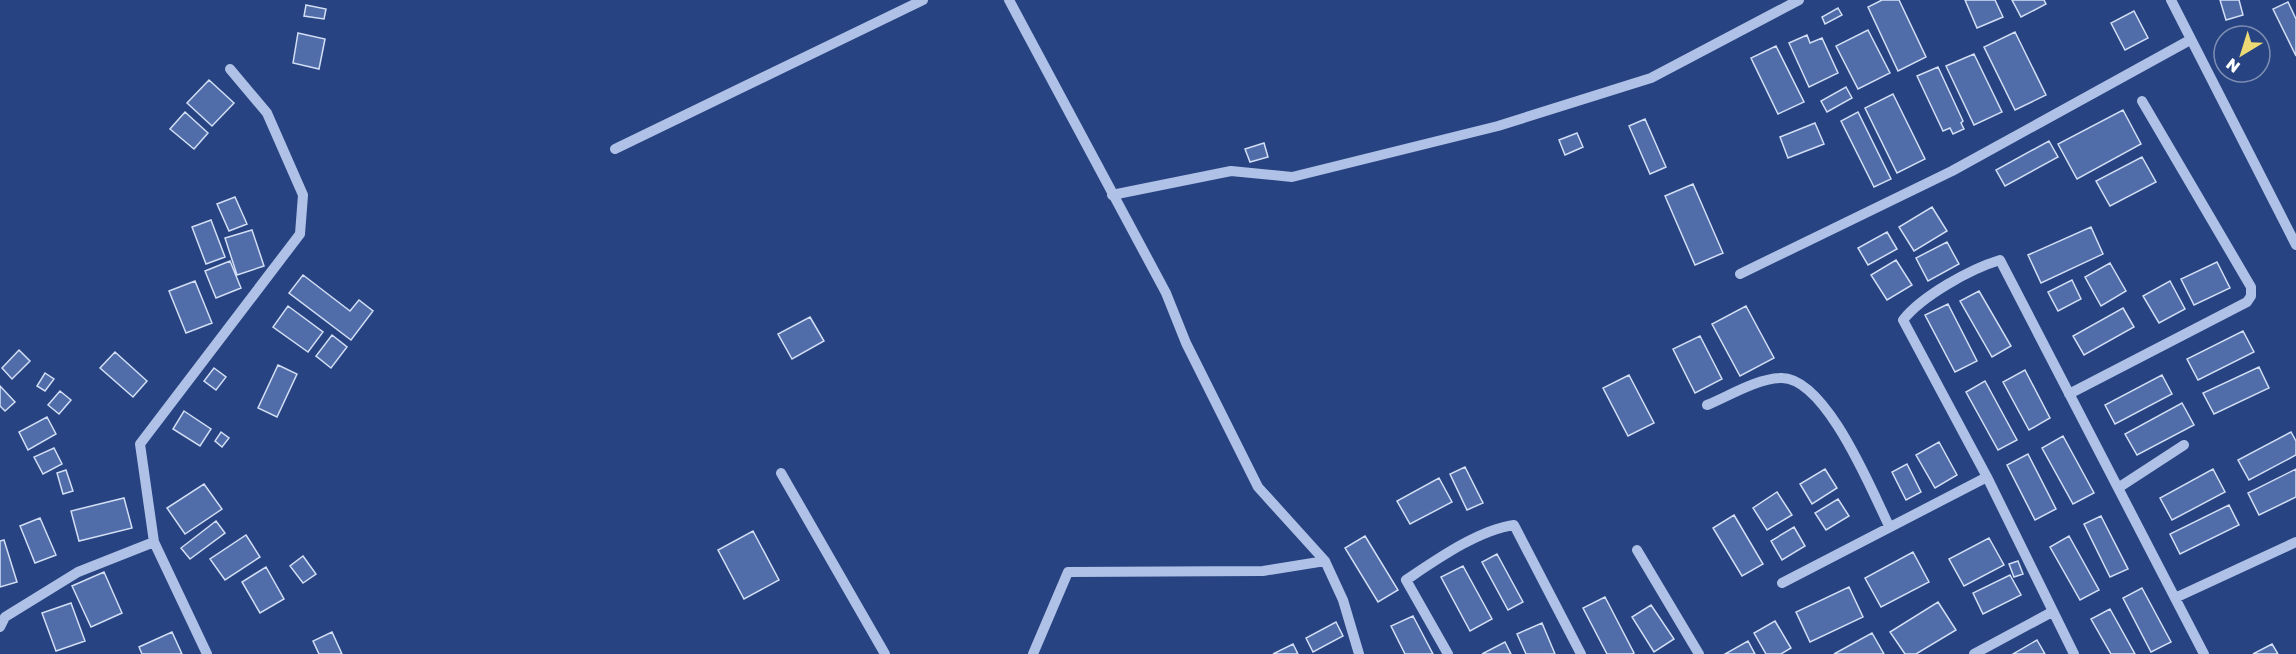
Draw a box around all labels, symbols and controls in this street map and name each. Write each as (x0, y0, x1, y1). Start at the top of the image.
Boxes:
north arrow (2212, 24, 2272, 84)
text: N (2222, 54, 2244, 77)

